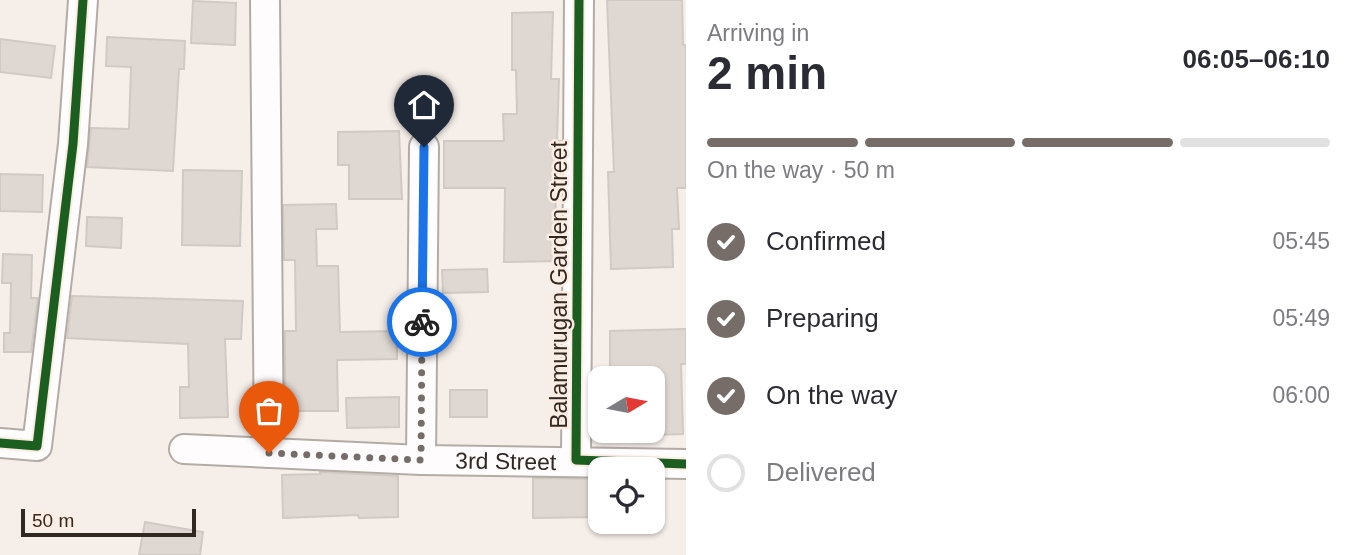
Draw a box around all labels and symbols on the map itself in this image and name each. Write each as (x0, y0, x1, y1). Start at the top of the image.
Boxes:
pin (394, 75, 454, 147)
street label: Balamurugan Garden Street (546, 141, 572, 429)
courier (387, 287, 457, 357)
north arrow (588, 366, 665, 443)
pin (239, 381, 299, 453)
street label: 3rd Street (455, 448, 557, 475)
scale bar (21, 506, 196, 538)

